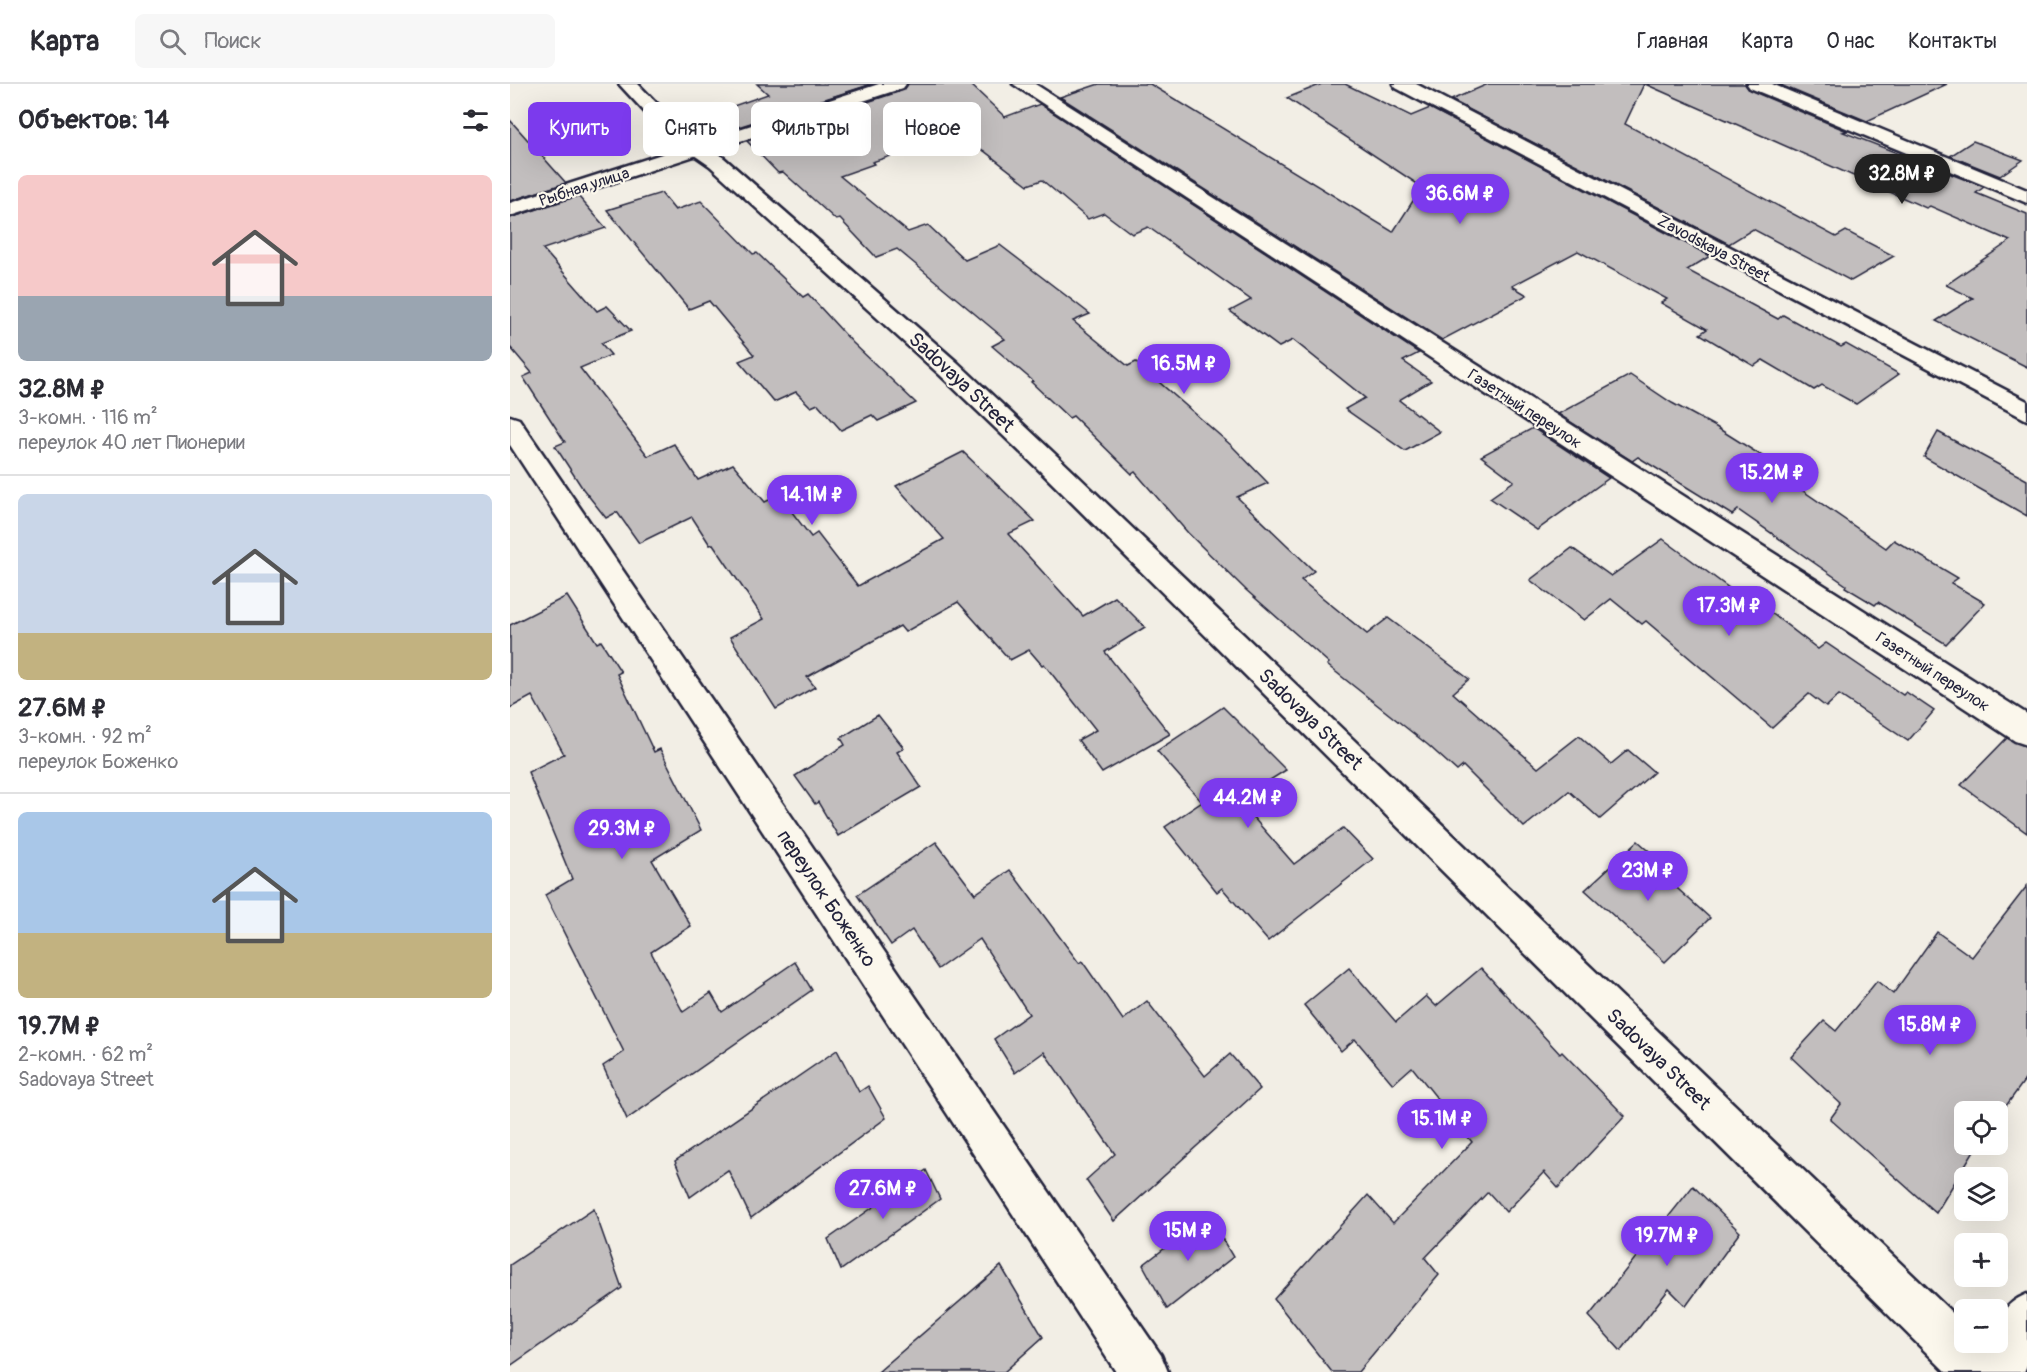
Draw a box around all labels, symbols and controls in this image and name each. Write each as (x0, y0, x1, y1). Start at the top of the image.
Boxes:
search box (135, 14, 555, 68)
text: Карта (30, 24, 99, 59)
icon: search (156, 25, 189, 58)
text: Поиск (204, 27, 262, 55)
text: Главная (1637, 28, 1708, 55)
text: Карта (1741, 28, 1793, 55)
text: О нас (1826, 28, 1875, 55)
text: Контакты (1908, 28, 1997, 55)
chip: Купить (528, 102, 631, 156)
chip: Снять (643, 102, 739, 156)
chip: Фильтры (751, 102, 871, 156)
chip: Новое (883, 102, 981, 156)
text: Объектов: 14 (18, 104, 169, 136)
icon: filters (459, 104, 492, 137)
pin: 32.8M ₽ (1847, 154, 1957, 205)
text: 32.8M ₽ (1868, 161, 1936, 186)
street label: Рыбная улица (537, 163, 632, 211)
pin: 36.6M ₽ (1405, 174, 1515, 225)
text: 36.6M ₽ (1425, 181, 1495, 206)
street label: Zavodskaya Street (1654, 211, 1774, 287)
icon: home (201, 214, 309, 322)
street label: Sadovaya Street (903, 327, 1021, 438)
pin: 16.5M ₽ (1129, 344, 1239, 395)
text: 16.5M ₽ (1151, 351, 1217, 376)
street label: Газетный переулок (1464, 365, 1585, 453)
text: 32.8M ₽ (18, 373, 106, 405)
text: 3-комн. · 116 m² (18, 405, 158, 430)
text: переулок 40 лет Пионерии (18, 430, 245, 455)
pin: 15.2M ₽ (1717, 453, 1827, 504)
text: 15.2M ₽ (1740, 460, 1804, 485)
pin: 14.1M ₽ (757, 475, 867, 526)
text: 14.1M ₽ (781, 482, 843, 507)
icon: home (201, 533, 309, 641)
pin: 17.3M ₽ (1674, 586, 1784, 637)
text: 17.3M ₽ (1697, 593, 1761, 618)
street label: Газетный переулок (1872, 628, 1993, 716)
street label: Sadovaya Street (1253, 663, 1369, 776)
text: 27.6M ₽ (18, 692, 107, 724)
text: 3-комн. · 92 m² (18, 724, 152, 749)
text: переулок Боженко (18, 749, 178, 774)
pin: 44.2M ₽ (1193, 778, 1303, 829)
text: 44.2M ₽ (1213, 785, 1283, 810)
pin: 29.3M ₽ (567, 809, 677, 860)
text: 29.3M ₽ (588, 816, 656, 841)
street label: переулок Боженко (771, 825, 882, 972)
icon: home (201, 851, 309, 959)
pin: 23M ₽ (1606, 851, 1690, 902)
text: 23M ₽ (1622, 858, 1674, 883)
street label: Sadovaya Street (1601, 1003, 1717, 1116)
pin: 15.8M ₽ (1875, 1005, 1985, 1056)
text: 19.7M ₽ (18, 1010, 101, 1042)
text: 15.8M ₽ (1898, 1012, 1962, 1037)
text: 2-комн. · 62 m² (18, 1042, 153, 1067)
text: Sadovaya Street (18, 1067, 154, 1092)
pin: 15.1M ₽ (1387, 1099, 1497, 1150)
map controls (1954, 1101, 2008, 1353)
button: locate (1954, 1101, 2008, 1155)
text: 15.1M ₽ (1411, 1106, 1473, 1131)
button: layers (1954, 1167, 2008, 1221)
pin: 27.6M ₽ (828, 1169, 938, 1220)
text: 27.6M ₽ (849, 1176, 917, 1201)
pin: 15M ₽ (1146, 1211, 1230, 1262)
pin: 19.7M ₽ (1612, 1216, 1722, 1267)
text: 15M ₽ (1163, 1218, 1213, 1243)
text: 19.7M ₽ (1635, 1223, 1699, 1248)
button: + (1954, 1233, 2008, 1287)
button: − (1954, 1299, 2008, 1353)

